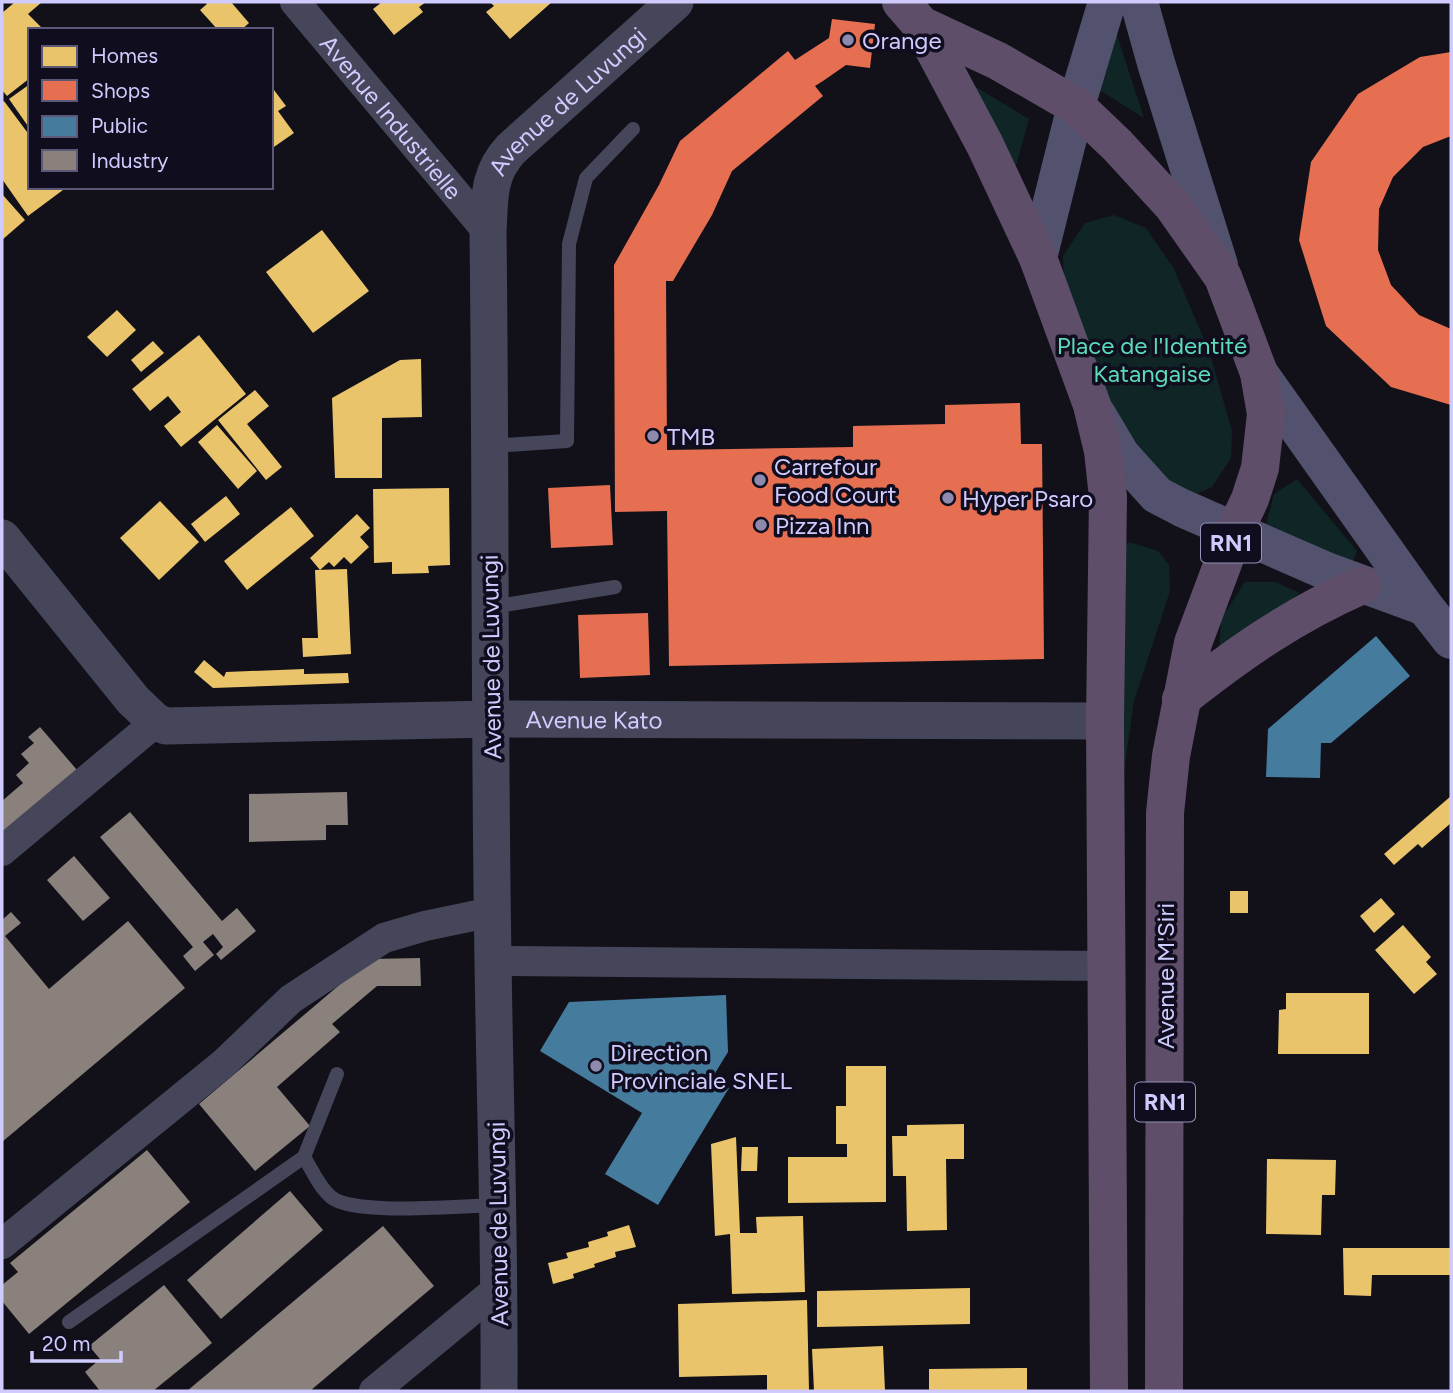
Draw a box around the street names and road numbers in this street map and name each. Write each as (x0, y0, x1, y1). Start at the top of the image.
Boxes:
street label: Avenue de Luvungi (482, 21, 652, 180)
street label: Avenue Industrielle (314, 29, 469, 205)
road number: RN1 (1201, 524, 1261, 562)
street label: Avenue de Luvungi (475, 554, 507, 760)
street label: Avenue Kato (526, 705, 662, 734)
street label: Avenue M'Siri (1151, 903, 1180, 1049)
road number: RN1 (1135, 1082, 1195, 1121)
street label: Avenue de Luvungi (482, 1121, 514, 1327)

